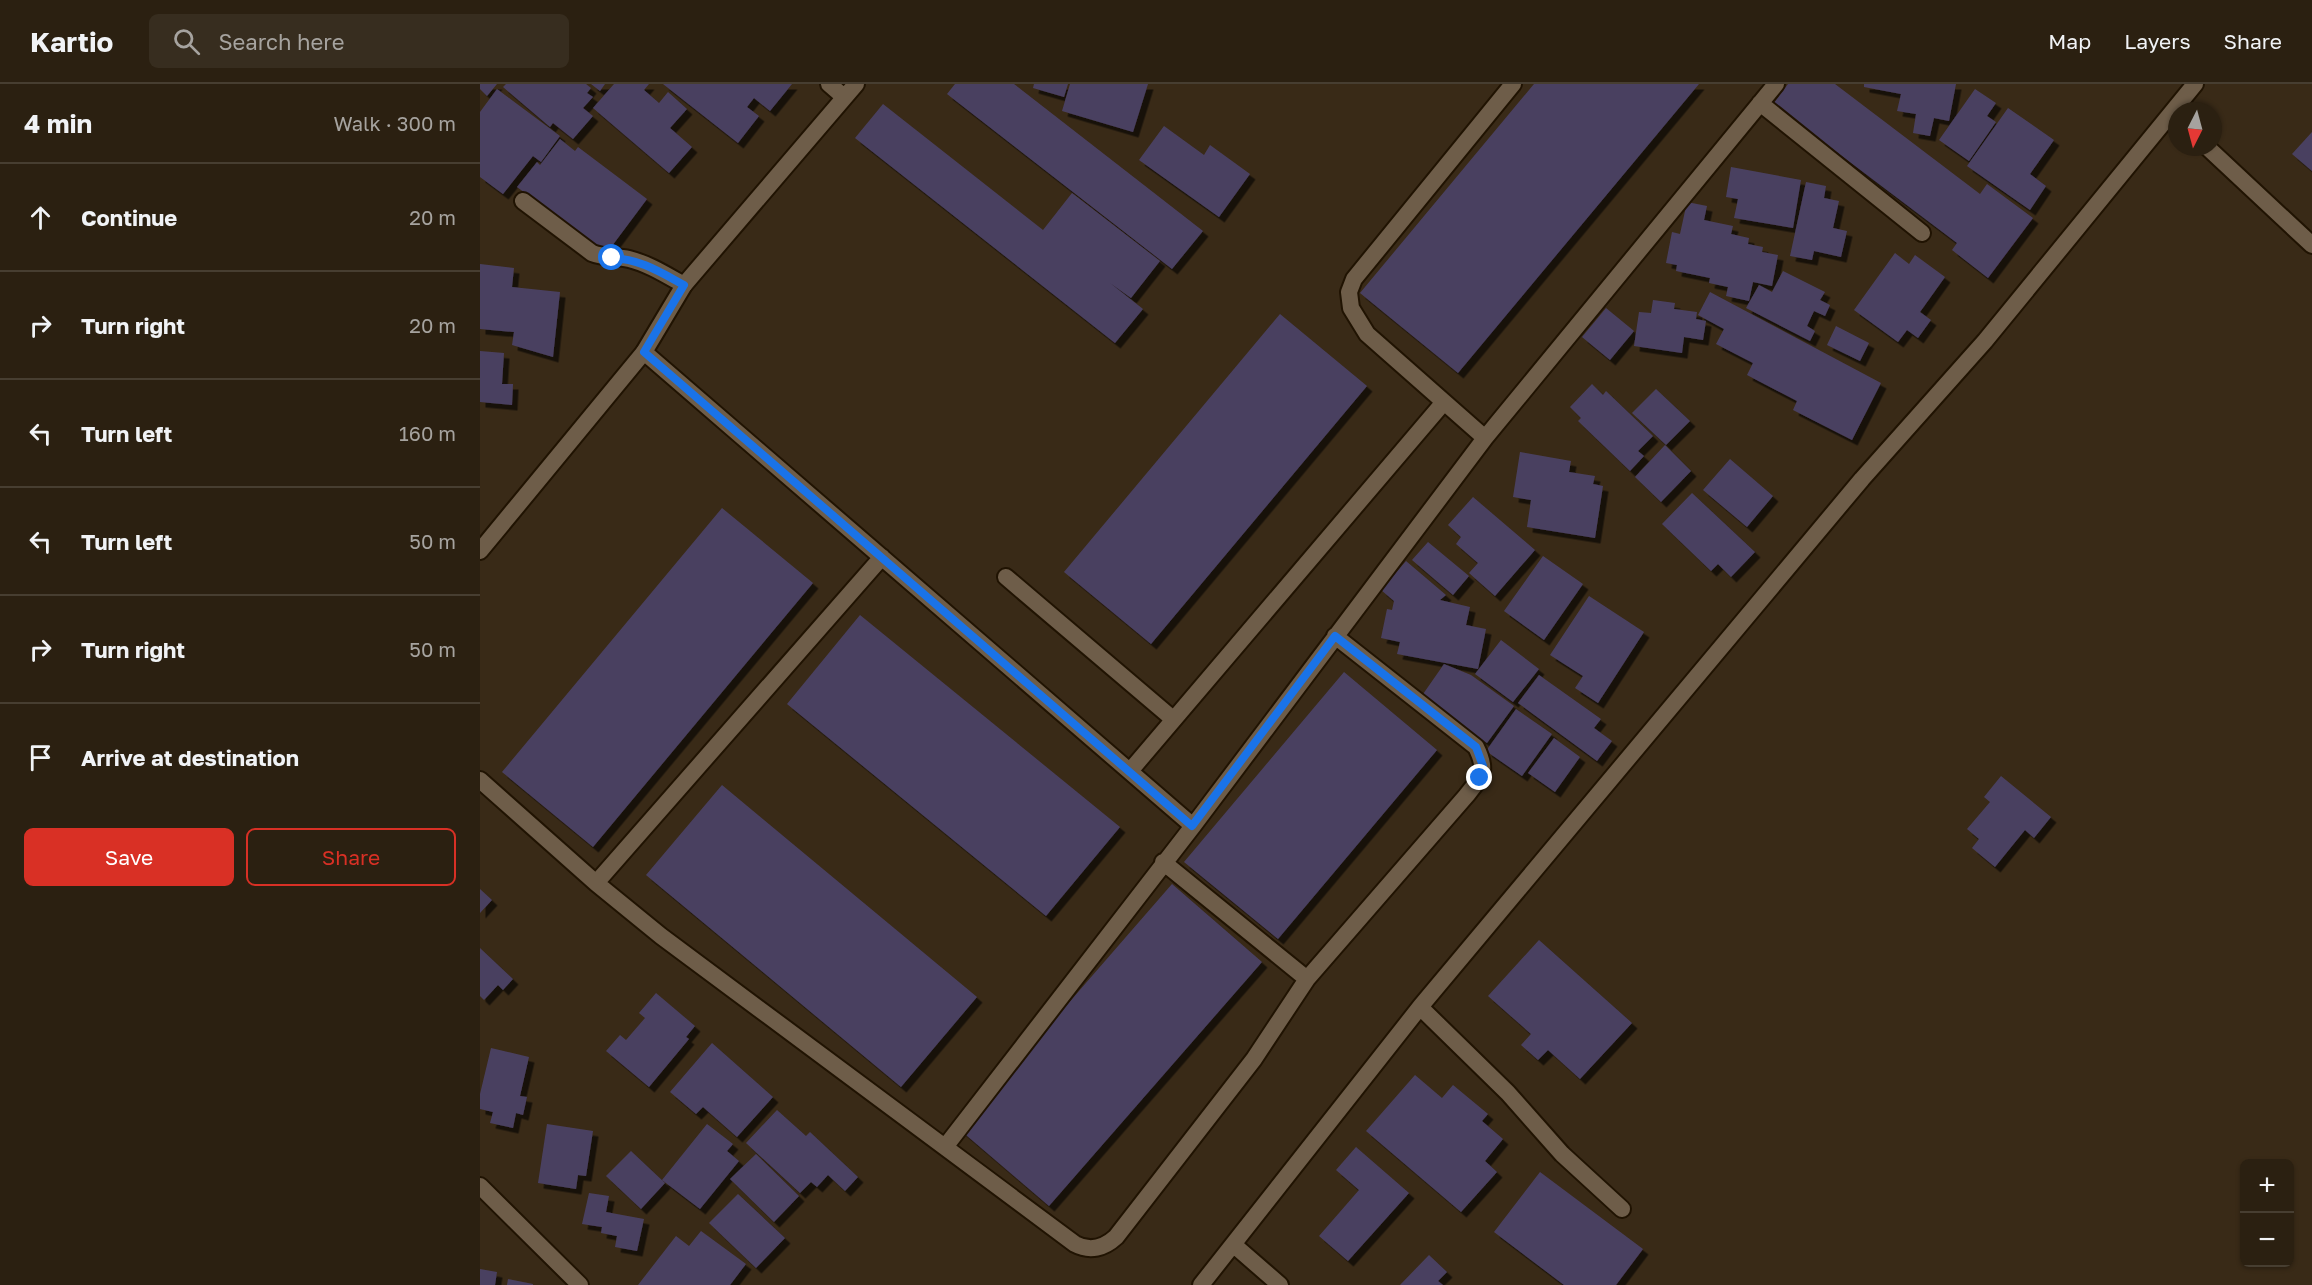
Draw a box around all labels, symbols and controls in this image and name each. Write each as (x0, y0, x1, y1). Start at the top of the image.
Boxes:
search box (149, 14, 569, 68)
text: Kartio (30, 25, 113, 58)
icon: search (170, 25, 203, 58)
text: Search here (218, 28, 344, 55)
text: Map (2048, 28, 2091, 54)
text: Layers (2124, 28, 2191, 54)
text: Share (2224, 28, 2282, 54)
north arrow (2168, 102, 2222, 156)
text: 4 min (24, 108, 92, 139)
text: Walk · 300 m (333, 111, 456, 135)
icon: ahead (24, 201, 57, 234)
text: Continue (81, 204, 177, 231)
text: 20 m (409, 205, 456, 229)
route start (598, 244, 624, 270)
icon: right (24, 309, 57, 342)
text: Turn right (81, 312, 185, 339)
text: 20 m (409, 313, 456, 337)
icon: left (24, 417, 57, 450)
text: Turn left (81, 420, 172, 447)
text: 160 m (399, 421, 456, 445)
icon: left (24, 525, 57, 558)
text: Turn left (81, 528, 172, 555)
text: 50 m (409, 529, 456, 553)
icon: right (24, 633, 57, 666)
text: Turn right (81, 636, 185, 663)
text: 50 m (409, 637, 456, 661)
icon: arrive (24, 741, 57, 774)
text: Arrive at destination (81, 744, 299, 771)
route end (1466, 764, 1492, 790)
button: Save (24, 828, 234, 886)
button: Share (246, 828, 456, 886)
map controls (2240, 1159, 2294, 1267)
button: + (2240, 1159, 2294, 1213)
button: − (2240, 1213, 2294, 1267)

